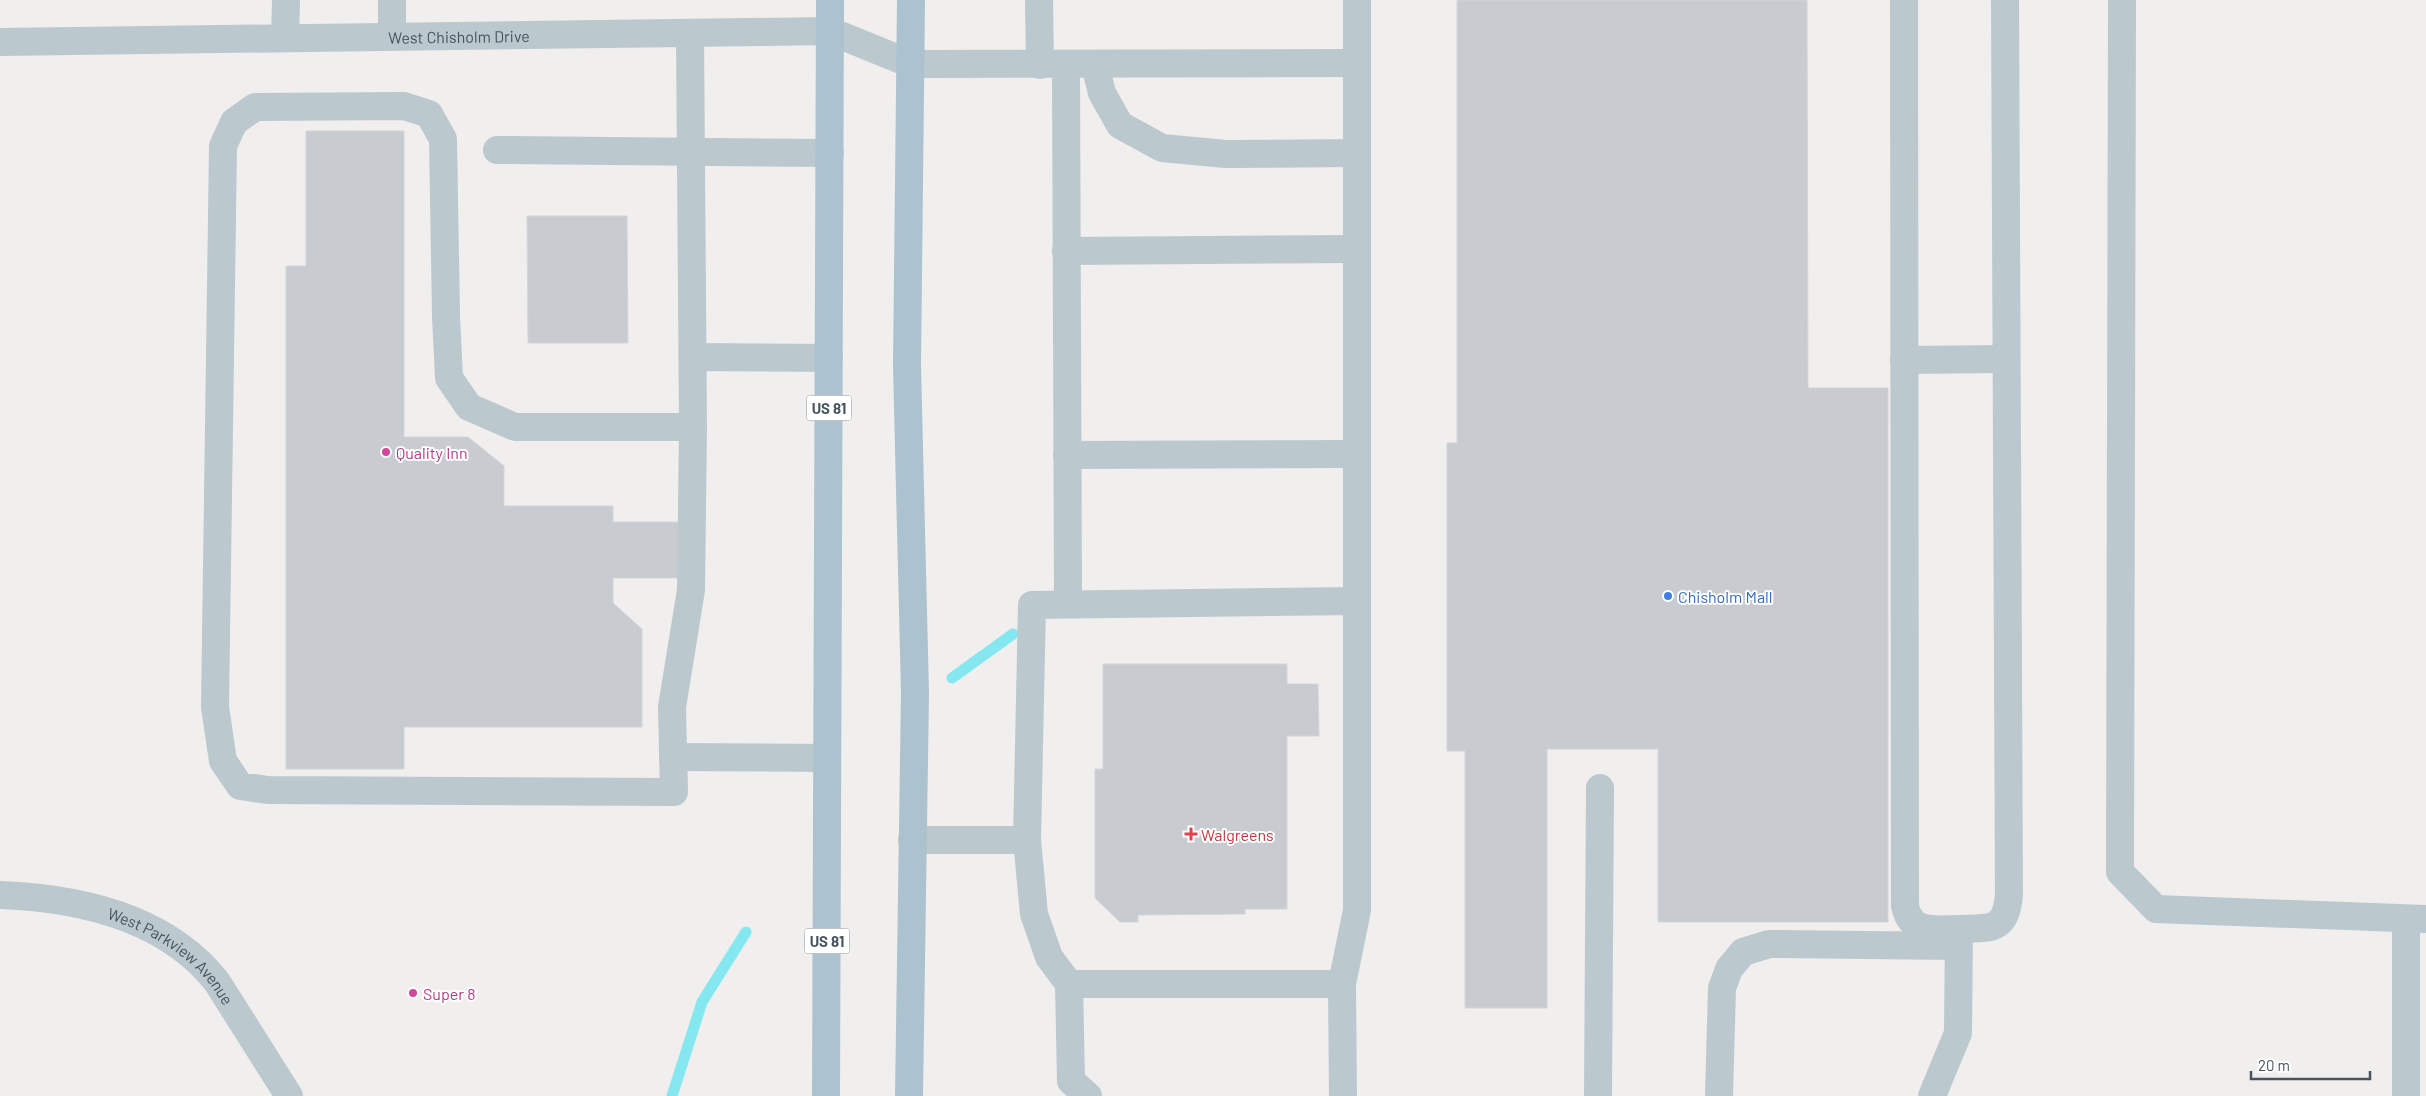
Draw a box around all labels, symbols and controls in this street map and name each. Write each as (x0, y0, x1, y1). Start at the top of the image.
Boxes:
street label: West Chisholm Drive (388, 25, 530, 46)
road number: US 81 (806, 396, 852, 420)
place label: Quality Inn (396, 443, 468, 462)
marker: Quality Inn (380, 446, 392, 458)
place label: Chisholm Mall (1678, 587, 1772, 606)
marker: Chisholm Mall (1662, 590, 1674, 602)
place label: Walgreens (1201, 825, 1274, 844)
marker: Walgreens (1185, 828, 1197, 840)
street label: West Parkview Avenue (106, 903, 238, 1008)
road number: US 81 (804, 928, 850, 954)
place label: Super 8 (423, 984, 476, 1003)
marker: Super 8 (407, 987, 419, 999)
scale bar (2251, 1048, 2370, 1080)
text: 20 m (2258, 1056, 2290, 1074)

